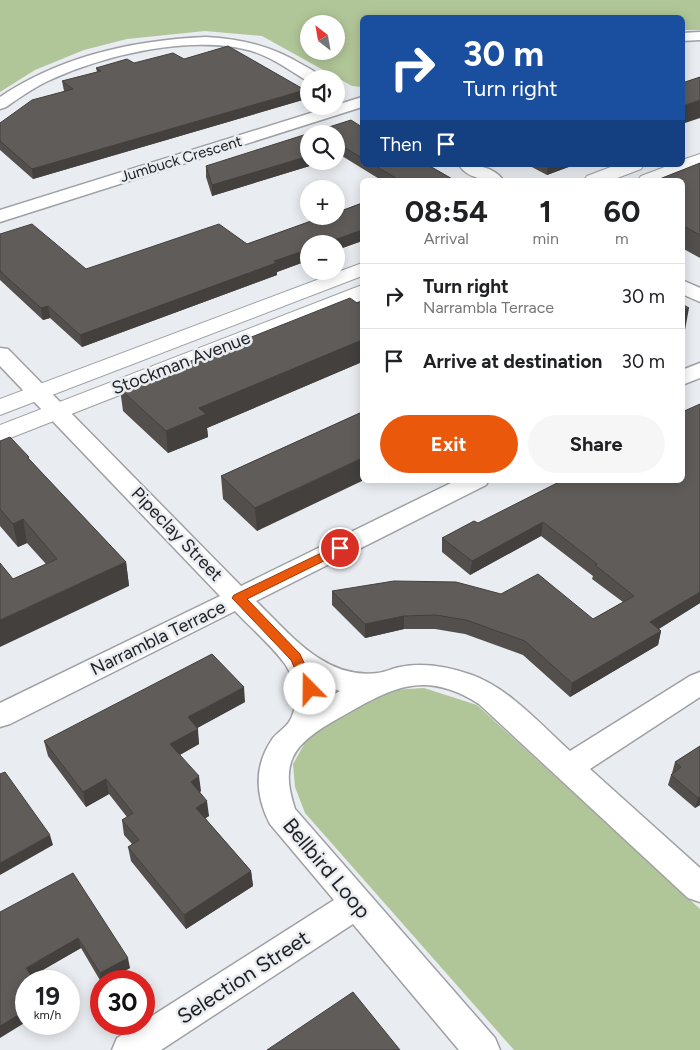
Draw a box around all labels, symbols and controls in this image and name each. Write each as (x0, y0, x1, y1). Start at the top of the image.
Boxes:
north arrow (300, 15, 345, 60)
map controls (300, 15, 345, 280)
text: 30 m (463, 33, 544, 75)
icon: right (380, 35, 445, 100)
button: sound (300, 70, 345, 115)
text: Turn right (463, 75, 558, 102)
button: search (300, 125, 345, 170)
icon: arrive (432, 130, 460, 158)
street label: Jumbuck Crescent (118, 132, 244, 186)
text: Then (380, 133, 422, 156)
button: + (300, 180, 345, 225)
text: 08:54 (405, 193, 488, 230)
text: 1 (539, 193, 552, 230)
text: 60 (603, 193, 640, 230)
text: Arrival (424, 229, 469, 248)
text: min (533, 229, 559, 248)
text: m (615, 229, 629, 248)
button: − (300, 235, 345, 280)
text: Turn right (423, 275, 509, 298)
icon: right (380, 282, 408, 310)
text: 30 m (622, 285, 665, 308)
text: Narrambla Terrace (423, 298, 554, 317)
street label: Stockman Avenue (109, 326, 254, 400)
icon: arrive (380, 347, 408, 375)
text: Arrive at destination (423, 350, 602, 373)
text: 30 m (622, 350, 665, 373)
button: Exit (380, 415, 518, 473)
button: Share (528, 415, 665, 473)
street label: Pipeclay Street (127, 482, 227, 586)
pin (319, 527, 361, 569)
icon: arrive (326, 534, 354, 562)
street label: Narrambla Terrace (87, 596, 229, 680)
position arrow (283, 662, 335, 714)
street label: Bellbird Loop (278, 813, 376, 923)
street label: Selection Street (172, 925, 314, 1029)
speed limit sign: 30 (90, 970, 155, 1035)
text: 19 (35, 981, 60, 1011)
text: km/h (34, 1008, 61, 1022)

